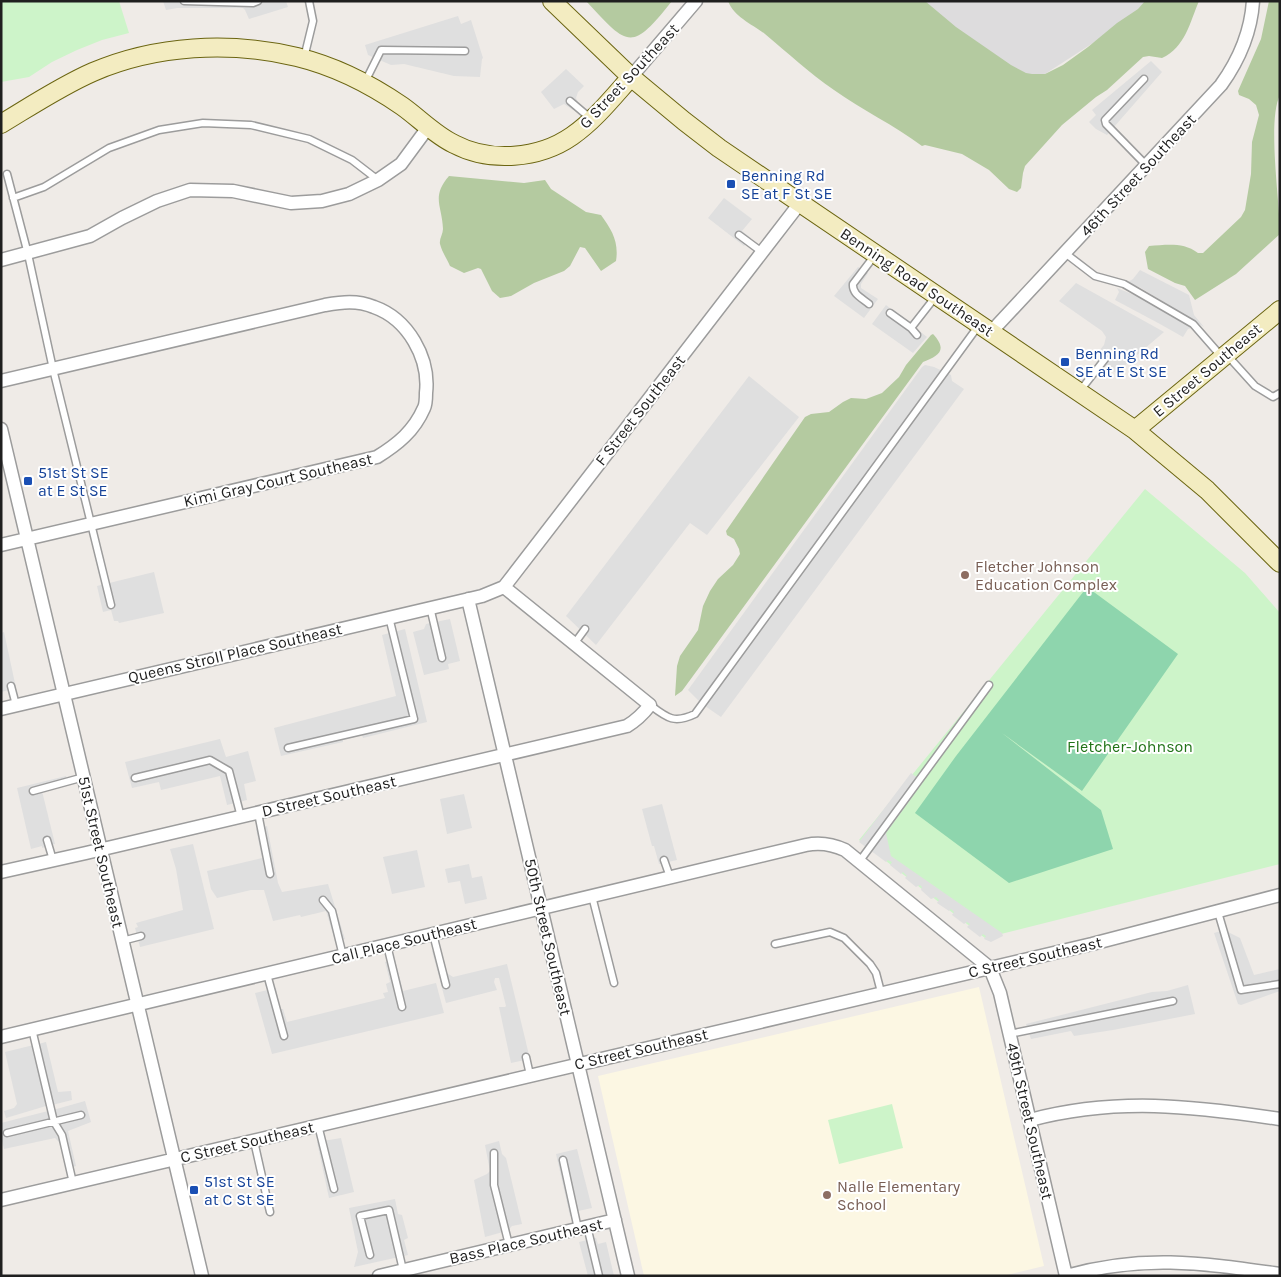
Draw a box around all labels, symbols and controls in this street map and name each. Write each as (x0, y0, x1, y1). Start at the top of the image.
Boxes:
street label: G Street Southeast (575, 19, 683, 133)
street label: 46th Street Southeast (1076, 110, 1200, 240)
place label: Benning Rd SE at F St SE (741, 166, 832, 203)
marker: Benning Rd SE at F St SE (725, 178, 737, 190)
street label: Benning Road Southeast (837, 224, 997, 340)
street label: E Street Southeast (1149, 319, 1265, 421)
place label: Benning Rd SE at E St SE (1075, 344, 1167, 381)
street label: F Street Southeast (591, 351, 689, 469)
marker: Benning Rd SE at E St SE (1059, 356, 1071, 368)
street label: Kimi Gray Court Southeast (182, 449, 374, 511)
place label: 51st St SE at E St SE (38, 463, 109, 500)
marker: 51st St SE at E St SE (22, 475, 34, 487)
place label: Fletcher Johnson Education Complex (975, 557, 1117, 594)
marker: Fletcher Johnson Education Complex (959, 569, 971, 581)
street label: Queens Stroll Place Southeast (126, 619, 344, 687)
park label: Fletcher-Johnson (1067, 737, 1193, 756)
street label: D Street Southeast (260, 771, 398, 821)
street label: 51st Street Southeast (74, 774, 128, 930)
street label: 50th Street Southeast (521, 856, 575, 1018)
street label: Call Place Southeast (329, 914, 479, 968)
street label: C Street Southeast (966, 932, 1104, 982)
street label: C Street Southeast (572, 1024, 710, 1074)
street label: 49th Street Southeast (1003, 1041, 1057, 1201)
street label: C Street Southeast (178, 1117, 316, 1167)
place label: 51st St SE at C St SE (204, 1172, 275, 1209)
place label: Nalle Elementary School (837, 1177, 961, 1214)
marker: 51st St SE at C St SE (188, 1184, 200, 1196)
marker: Nalle Elementary School (821, 1189, 833, 1201)
street label: Bass Place Southeast (447, 1214, 605, 1268)

